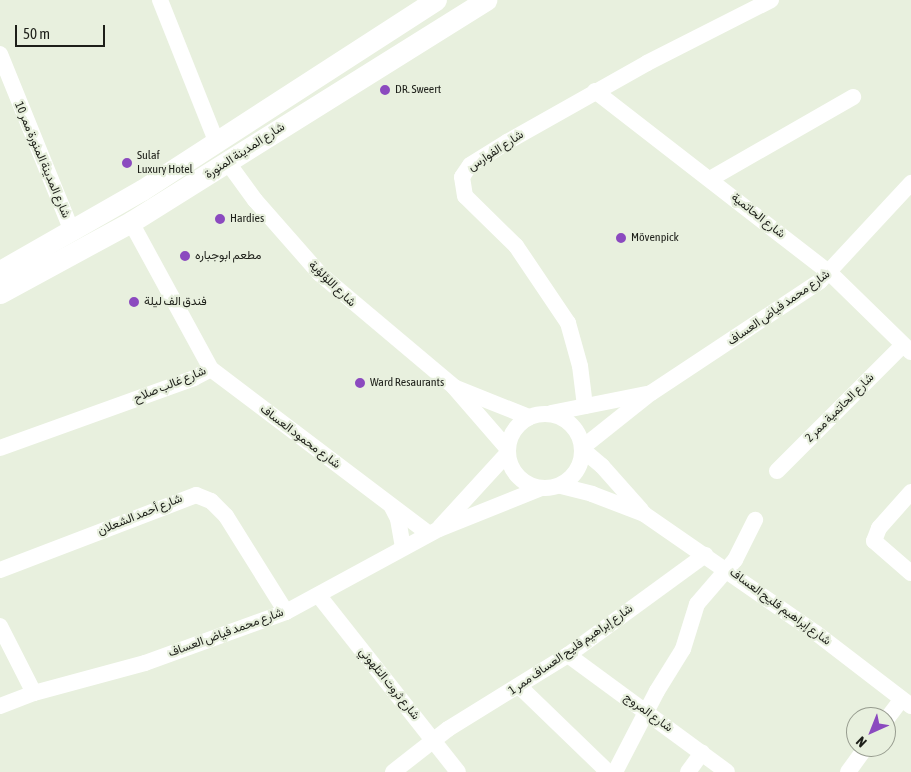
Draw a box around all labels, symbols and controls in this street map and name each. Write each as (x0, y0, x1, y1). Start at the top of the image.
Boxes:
scale bar (18, 15, 108, 47)
text: 50 m (23, 25, 50, 42)
place label: DR. Sweert (395, 83, 441, 97)
marker: DR. Sweert (379, 84, 391, 96)
street label: شارع المدينة المنورة ممر 10 (11, 100, 73, 220)
street label: شارع المدينة المنورة (202, 120, 288, 182)
street label: شارع الفوارس (465, 128, 527, 174)
place label: Sulaf Luxury Hotel (137, 149, 193, 177)
marker: Sulaf Luxury Hotel (121, 157, 133, 169)
street label: شارع الحاتمية (728, 190, 788, 242)
place label: Hardies (230, 212, 264, 226)
marker: Hardies (214, 213, 226, 225)
place label: Mövenpick (631, 231, 679, 245)
marker: Mövenpick (615, 232, 627, 244)
place label: مطعم ابوجباره (195, 249, 261, 263)
marker: مطعم ابوجباره (179, 250, 191, 262)
street label: شارع اللؤلؤية (305, 258, 359, 310)
street label: شارع محمد فياض العساف (725, 267, 833, 349)
place label: فندق الف ليلة (144, 295, 207, 309)
marker: فندق الف ليلة (128, 296, 140, 308)
street label: شارع غالب صلاح (132, 364, 208, 406)
street label: شارع الحاتمية ممر 2 (803, 371, 877, 445)
place label: Ward Resaurants (370, 376, 444, 390)
marker: Ward Resaurants (354, 377, 366, 389)
street label: شارع محمود العساف (257, 402, 343, 472)
street label: شارع أحمد الشعلان (96, 491, 184, 539)
street label: شارع إبراهيم فليح العساف (727, 565, 833, 649)
street label: شارع إبراهيم فليح العساف ممر 1 (506, 602, 636, 698)
street label: شارع محمد فياض العساف (166, 605, 286, 661)
street label: شارع ثروت التلهوني (356, 645, 422, 723)
street label: شارع المروج (621, 691, 675, 735)
north arrow (846, 707, 896, 757)
text: N (853, 733, 870, 751)

